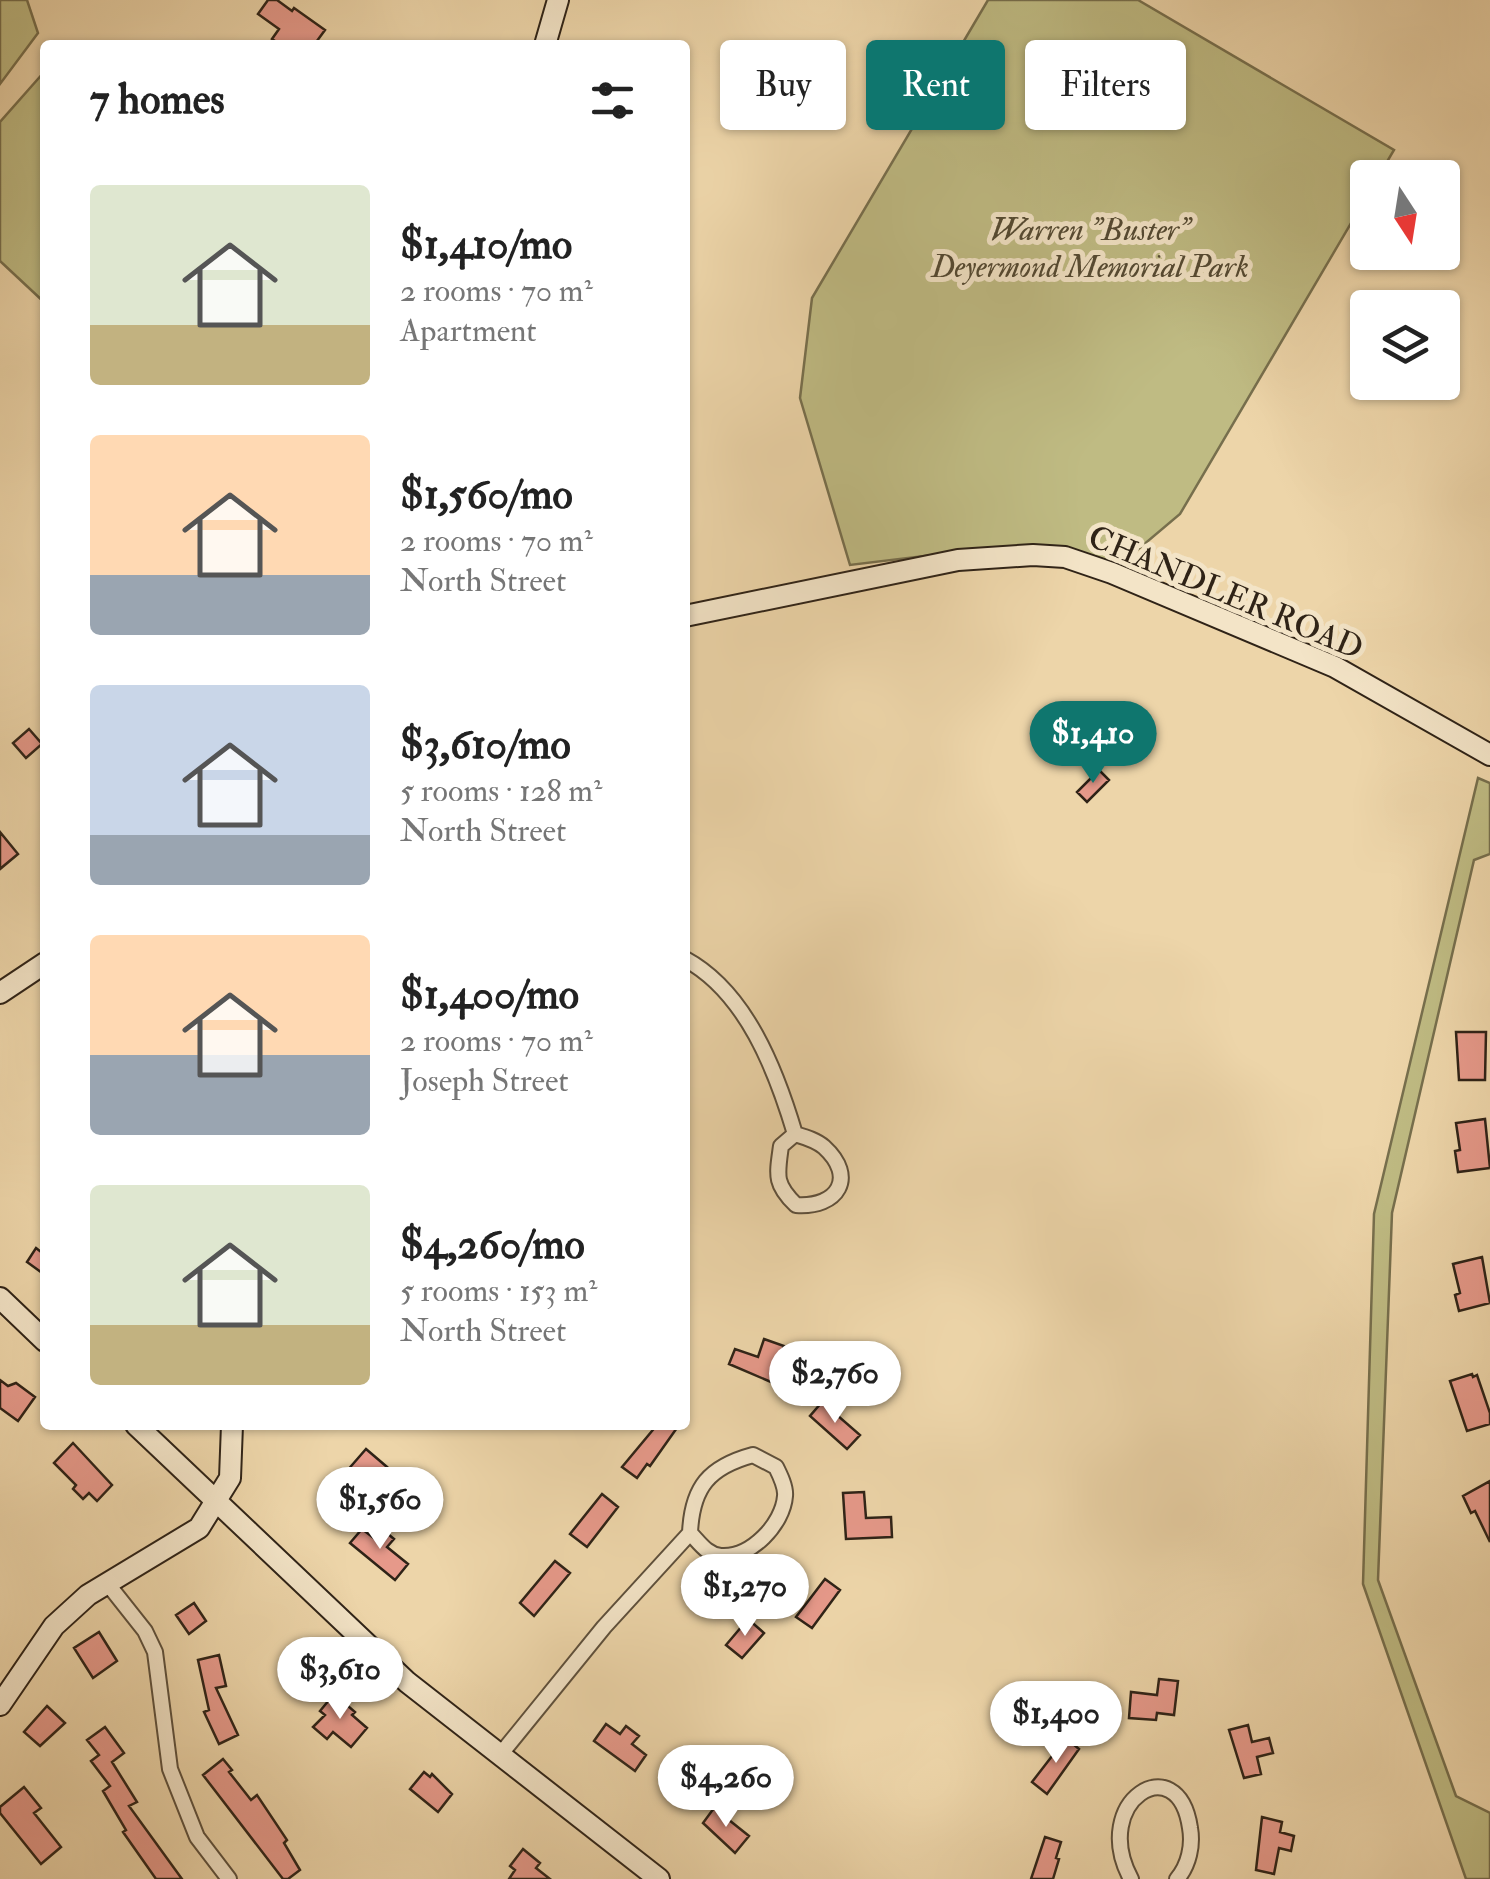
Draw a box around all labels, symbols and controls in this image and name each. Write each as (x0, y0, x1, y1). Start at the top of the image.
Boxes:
chip: Buy (720, 40, 846, 130)
chip: Rent (866, 40, 1005, 130)
chip: Filters (1025, 40, 1186, 130)
icon: filters (585, 73, 640, 128)
text: 7 homes (90, 74, 225, 126)
north arrow (1350, 160, 1460, 270)
map controls (1350, 160, 1460, 400)
park label: Warren "Buster" Deyermond Memorial Park (930, 210, 1249, 287)
text: $1,410/mo (400, 219, 572, 271)
icon: home (170, 225, 290, 345)
text: 2 rooms · 70 m² (400, 271, 593, 311)
button: layers (1350, 290, 1460, 400)
text: Apartment (400, 311, 537, 351)
text: $1,560/mo (400, 469, 573, 521)
icon: home (170, 475, 290, 595)
street label: CHANDLER ROAD (1082, 517, 1369, 669)
text: 2 rooms · 70 m² (400, 521, 593, 561)
text: North Street (400, 561, 566, 601)
pin: $1,410 (1012, 701, 1174, 786)
text: $1,410 (1052, 713, 1134, 753)
text: $3,610/mo (400, 719, 571, 771)
icon: home (170, 725, 290, 845)
text: 5 rooms · 128 m² (400, 771, 602, 811)
text: North Street (400, 811, 566, 851)
text: $1,400/mo (400, 969, 579, 1021)
icon: home (170, 975, 290, 1095)
text: 2 rooms · 70 m² (400, 1021, 593, 1061)
text: Joseph Street (400, 1061, 569, 1101)
text: $4,260/mo (400, 1219, 585, 1271)
icon: home (170, 1225, 290, 1345)
text: 5 rooms · 153 m² (400, 1271, 597, 1311)
text: North Street (400, 1311, 566, 1351)
pin: $2,760 (754, 1341, 916, 1426)
text: $2,760 (791, 1353, 879, 1393)
pin: $1,560 (299, 1467, 461, 1552)
text: $1,560 (338, 1479, 422, 1519)
pin: $1,270 (664, 1554, 826, 1639)
text: $1,270 (703, 1566, 787, 1606)
pin: $3,610 (259, 1637, 421, 1722)
text: $3,610 (299, 1649, 381, 1689)
pin: $1,400 (975, 1681, 1137, 1766)
text: $1,400 (1012, 1693, 1100, 1733)
pin: $4,260 (645, 1745, 807, 1830)
text: $4,260 (680, 1757, 772, 1797)

